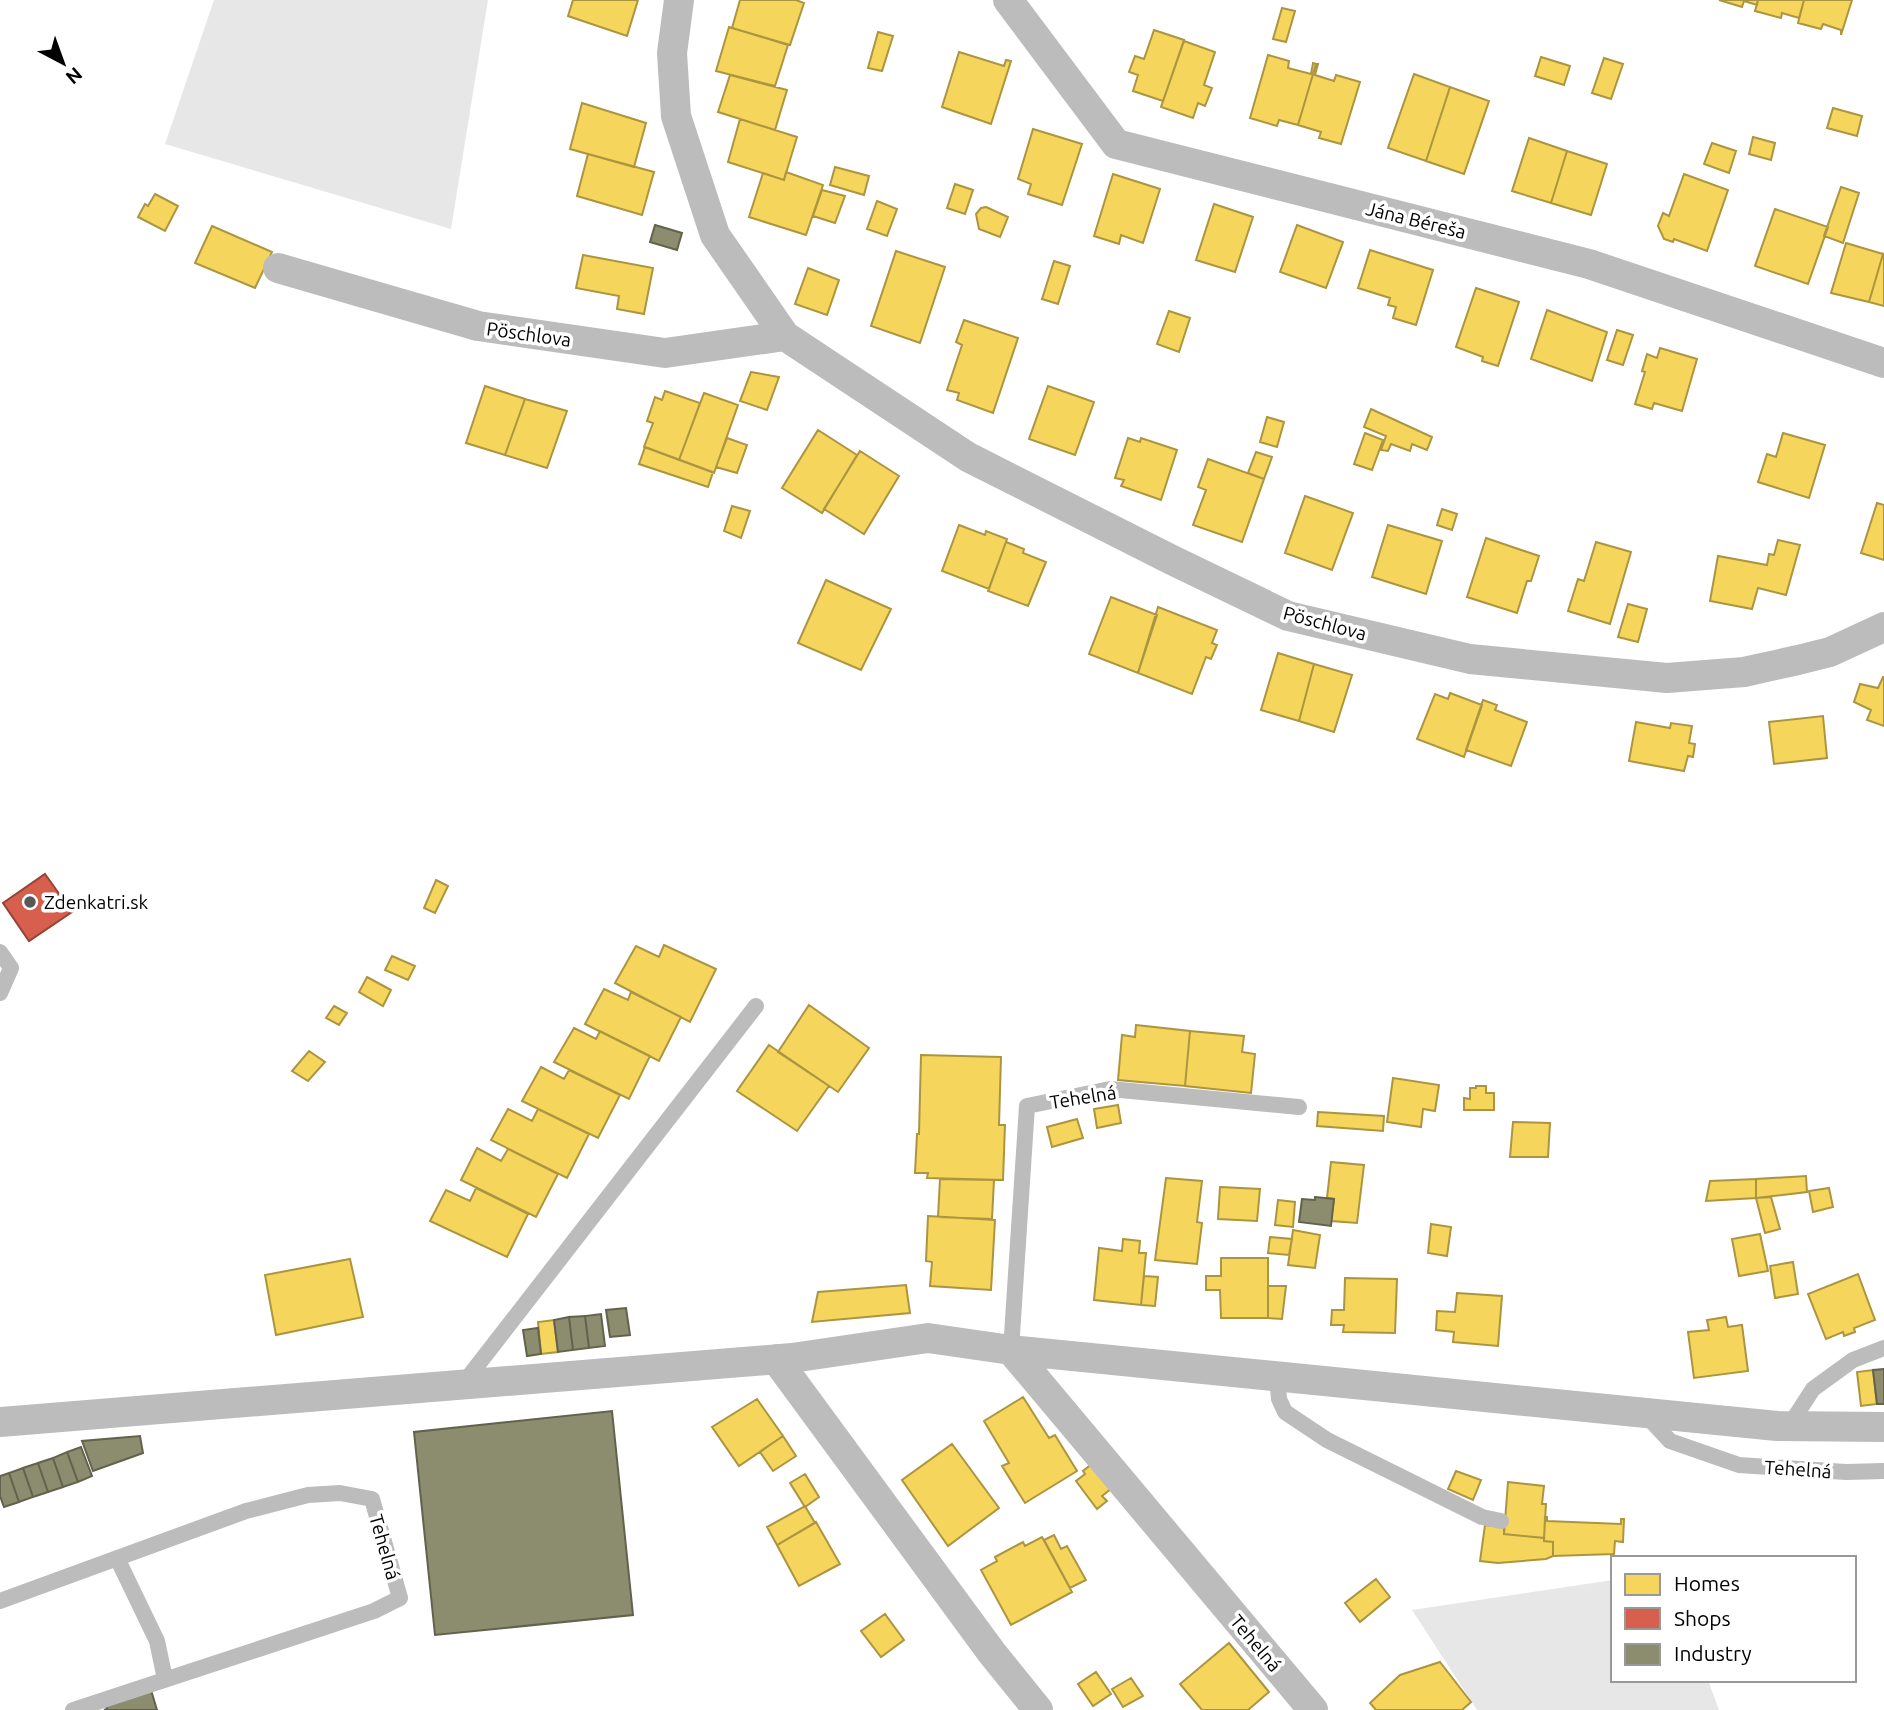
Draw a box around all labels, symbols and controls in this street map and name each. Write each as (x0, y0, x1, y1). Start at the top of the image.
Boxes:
north arrow (28, 28, 98, 98)
text: N (62, 63, 87, 89)
street label: Jána Béreša (1364, 197, 1468, 243)
street label: Pöschlova (485, 317, 573, 351)
street label: Pöschlova (1281, 601, 1369, 645)
place label: Zdenkatri.sk (44, 891, 149, 913)
marker: Zdenkatri.sk (22, 894, 38, 910)
street label: Tehelná (1048, 1081, 1118, 1113)
street label: Tehelná (1764, 1456, 1832, 1482)
street label: Tehelná (365, 1512, 405, 1582)
legend (1611, 1556, 1856, 1682)
text: Homes (1674, 1571, 1740, 1595)
text: Shops (1674, 1606, 1731, 1630)
street label: Tehelná (1226, 1610, 1286, 1676)
text: Industry (1674, 1641, 1752, 1665)

